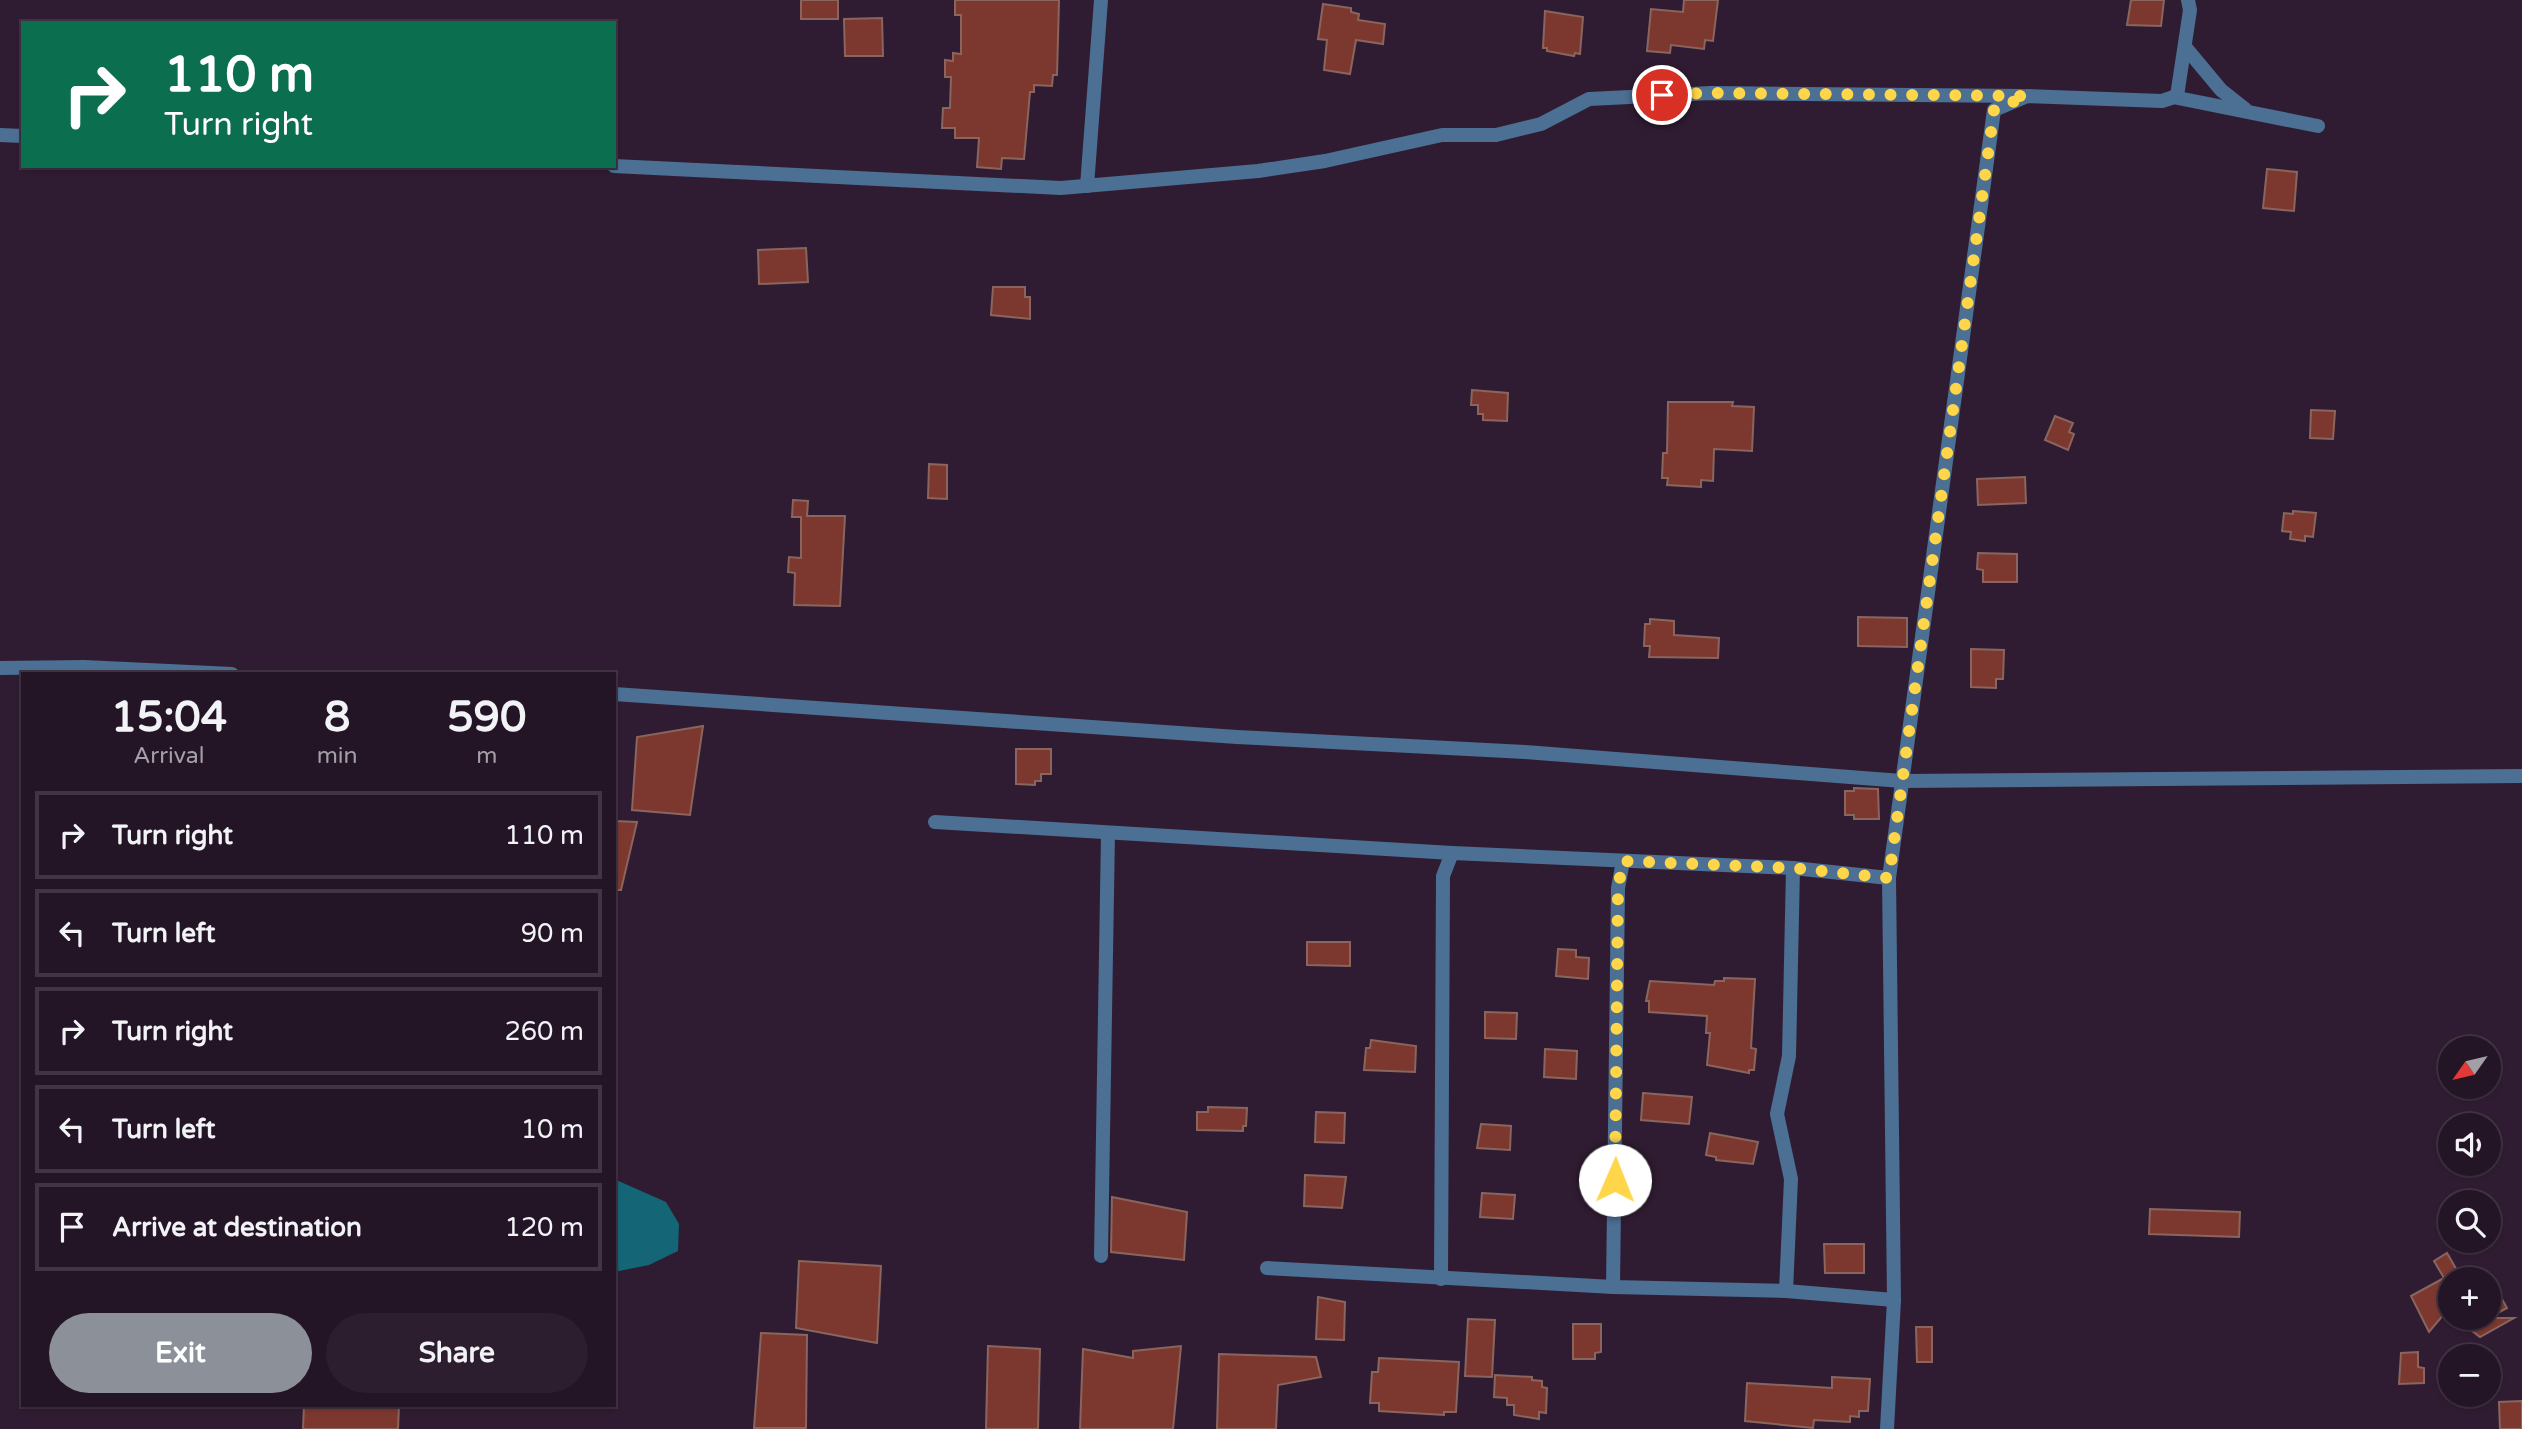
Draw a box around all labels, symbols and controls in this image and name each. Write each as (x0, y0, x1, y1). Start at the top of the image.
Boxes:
text: 110 m (164, 46, 314, 105)
icon: right (49, 49, 140, 140)
pin (1632, 65, 1692, 125)
icon: arrive (1643, 76, 1681, 114)
text: Turn right (164, 106, 313, 144)
text: 15:04 (111, 692, 227, 743)
text: 8 (324, 692, 350, 743)
text: 590 (447, 692, 526, 743)
text: Arrival (133, 742, 204, 770)
text: min (317, 742, 358, 770)
text: m (476, 742, 497, 770)
icon: right (53, 816, 91, 854)
text: Turn right (112, 820, 233, 851)
text: 110 m (504, 820, 584, 851)
icon: left (53, 914, 91, 952)
text: Turn left (112, 918, 215, 949)
text: 90 m (521, 918, 584, 949)
icon: right (53, 1012, 91, 1050)
text: Turn right (112, 1016, 233, 1047)
text: 260 m (504, 1016, 584, 1047)
north arrow (2438, 1036, 2501, 1099)
map controls (2438, 1036, 2501, 1407)
icon: left (53, 1110, 91, 1148)
button: sound (2438, 1113, 2501, 1176)
text: Turn left (112, 1114, 215, 1145)
text: 10 m (521, 1114, 584, 1145)
position arrow (1578, 1143, 1652, 1217)
button: search (2438, 1190, 2501, 1253)
icon: arrive (53, 1208, 91, 1246)
text: Arrive at destination (112, 1212, 362, 1243)
text: 120 m (504, 1212, 584, 1243)
button: + (2438, 1267, 2501, 1330)
button: Exit (49, 1313, 312, 1393)
button: Share (326, 1313, 588, 1393)
button: − (2438, 1344, 2501, 1407)

